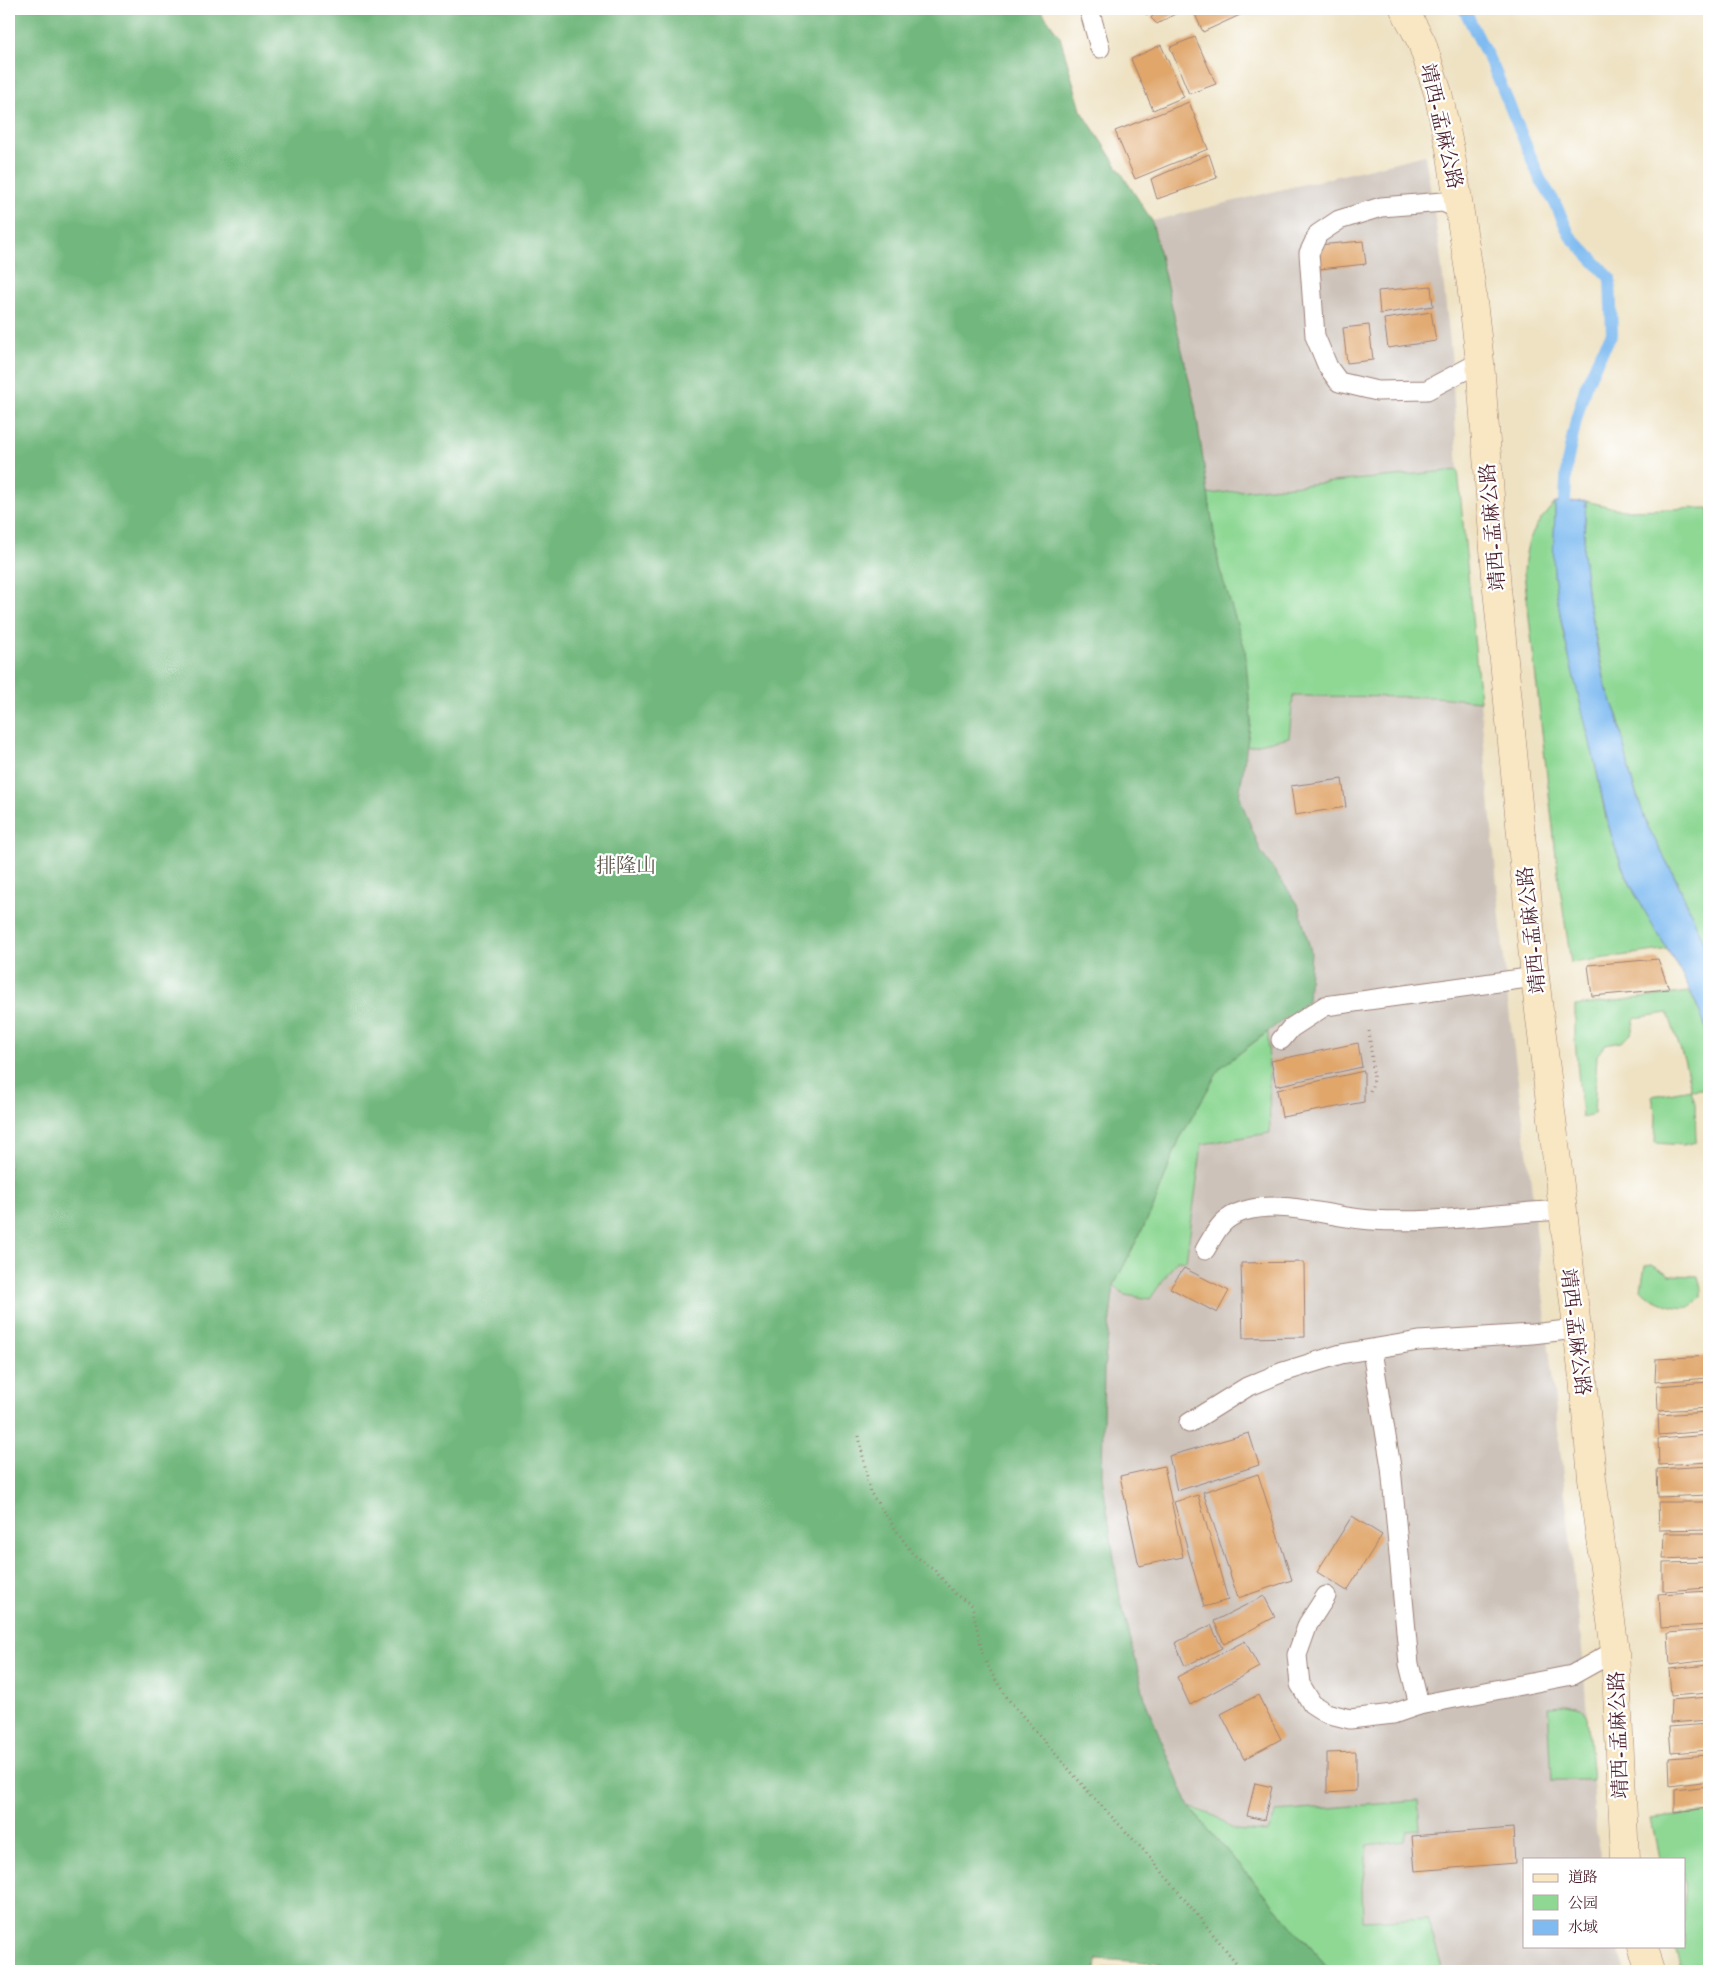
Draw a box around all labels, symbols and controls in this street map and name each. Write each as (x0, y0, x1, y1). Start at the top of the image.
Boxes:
street label: 靖西-孟麻公路 (1414, 61, 1467, 192)
street label: 靖西-孟麻公路 (1475, 462, 1512, 592)
park label: 排隆山 (596, 854, 656, 879)
street label: 靖西-孟麻公路 (1513, 865, 1552, 995)
street label: 靖西-孟麻公路 (1554, 1267, 1595, 1397)
street label: 靖西-孟麻公路 (1605, 1670, 1634, 1799)
legend (1523, 1858, 1686, 1948)
text: 道路 (1568, 1868, 1598, 1887)
text: 公园 (1568, 1894, 1598, 1913)
text: 水域 (1568, 1918, 1598, 1937)

